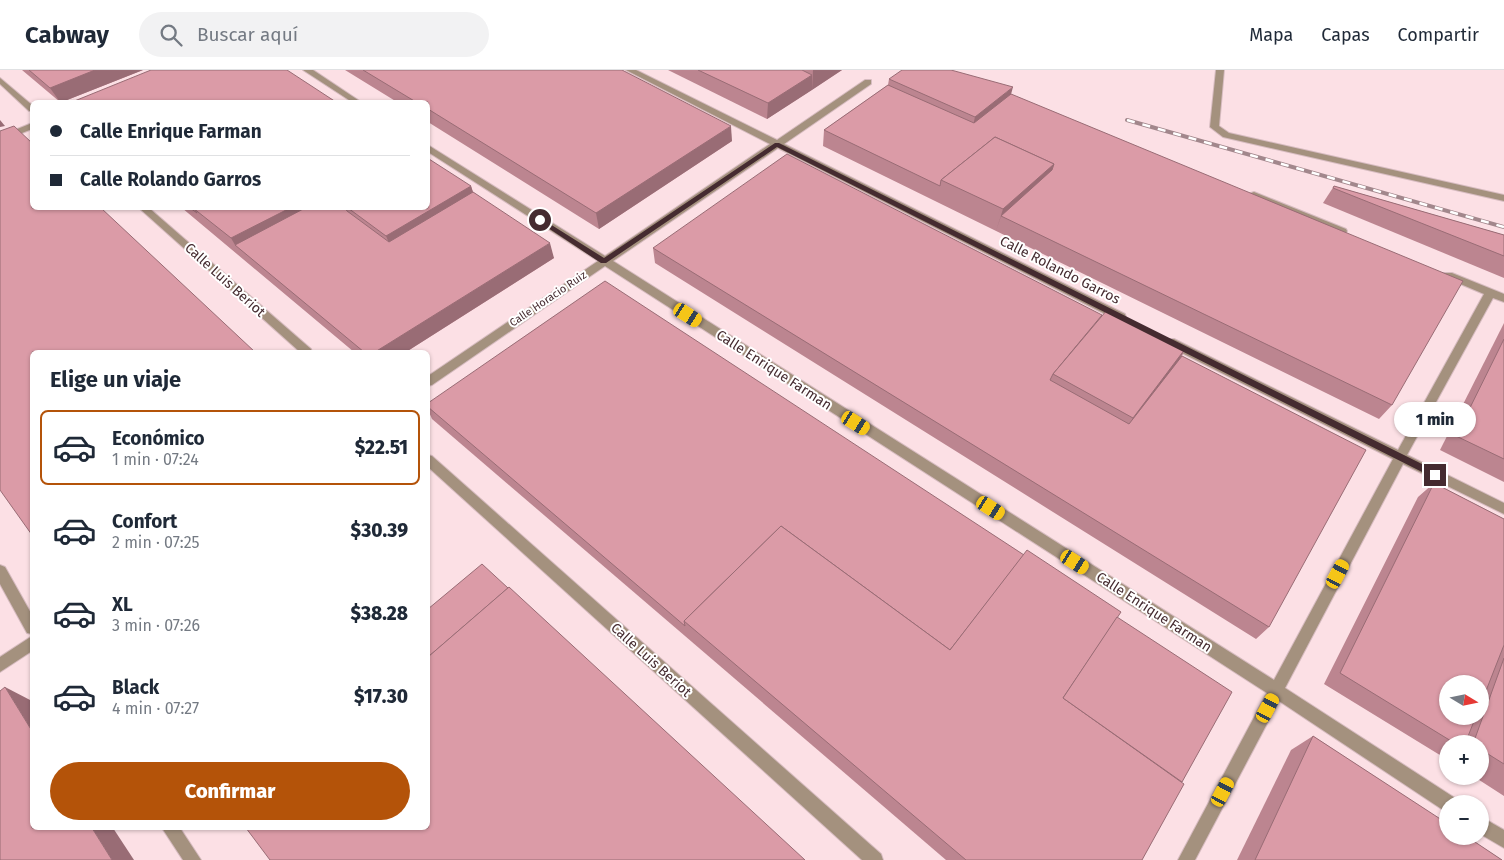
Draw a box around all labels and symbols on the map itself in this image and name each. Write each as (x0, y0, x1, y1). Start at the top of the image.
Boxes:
route start (529, 209, 551, 231)
street label: Calle Rolando Garros (997, 232, 1123, 308)
street label: Calle Luis Beriot (181, 239, 269, 321)
street label: Calle Horacio Ruiz (507, 268, 589, 329)
car (671, 301, 704, 329)
street label: Calle Enrique Farman (713, 326, 835, 414)
callout: 1 min (1394, 402, 1476, 438)
car (839, 409, 872, 437)
route end (1424, 464, 1446, 486)
car (974, 494, 1007, 522)
car (1058, 548, 1091, 576)
car (1324, 557, 1351, 591)
street label: Calle Enrique Farman (1093, 568, 1215, 656)
street label: Calle Luis Beriot (607, 619, 695, 701)
north arrow (1439, 675, 1489, 725)
car (1254, 691, 1281, 725)
car (1209, 775, 1236, 809)

